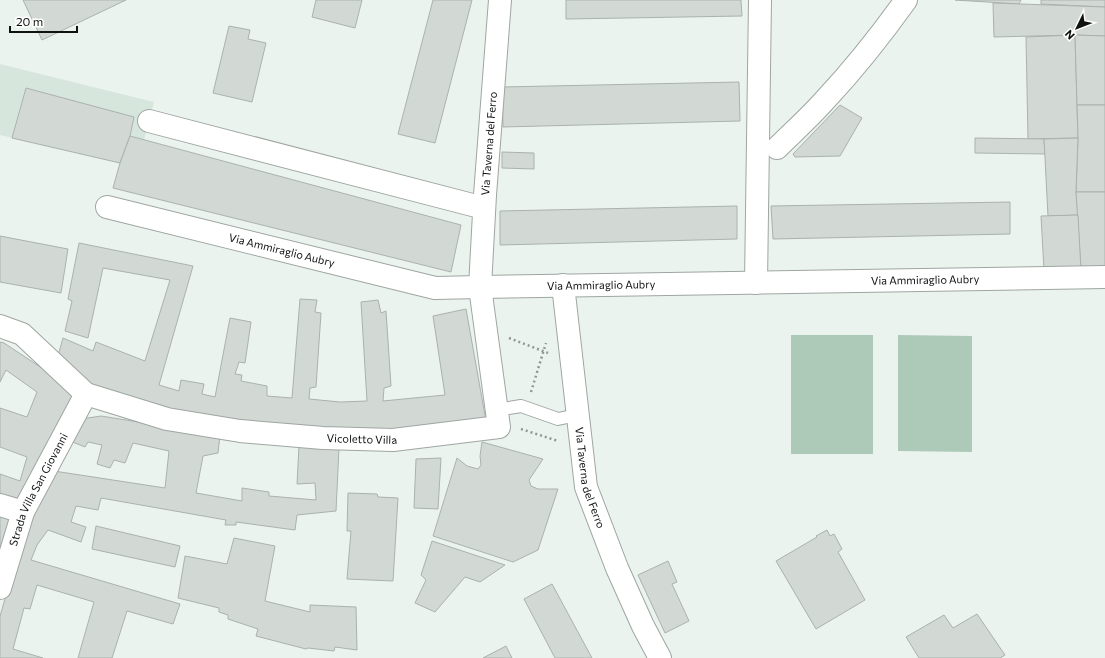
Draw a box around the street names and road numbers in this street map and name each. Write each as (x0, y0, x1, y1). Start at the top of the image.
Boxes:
street label: Via Taverna del Ferro (478, 91, 499, 196)
street label: Via Ammiraglio Aubry (228, 230, 336, 269)
street label: Via Ammiraglio Aubry (871, 272, 980, 287)
street label: Via Ammiraglio Aubry (547, 277, 656, 292)
street label: Via Taverna del Ferro (573, 426, 608, 530)
street label: Strada Villa San Giovanni (6, 431, 70, 547)
street label: Vicoletto Villa (326, 431, 398, 446)

